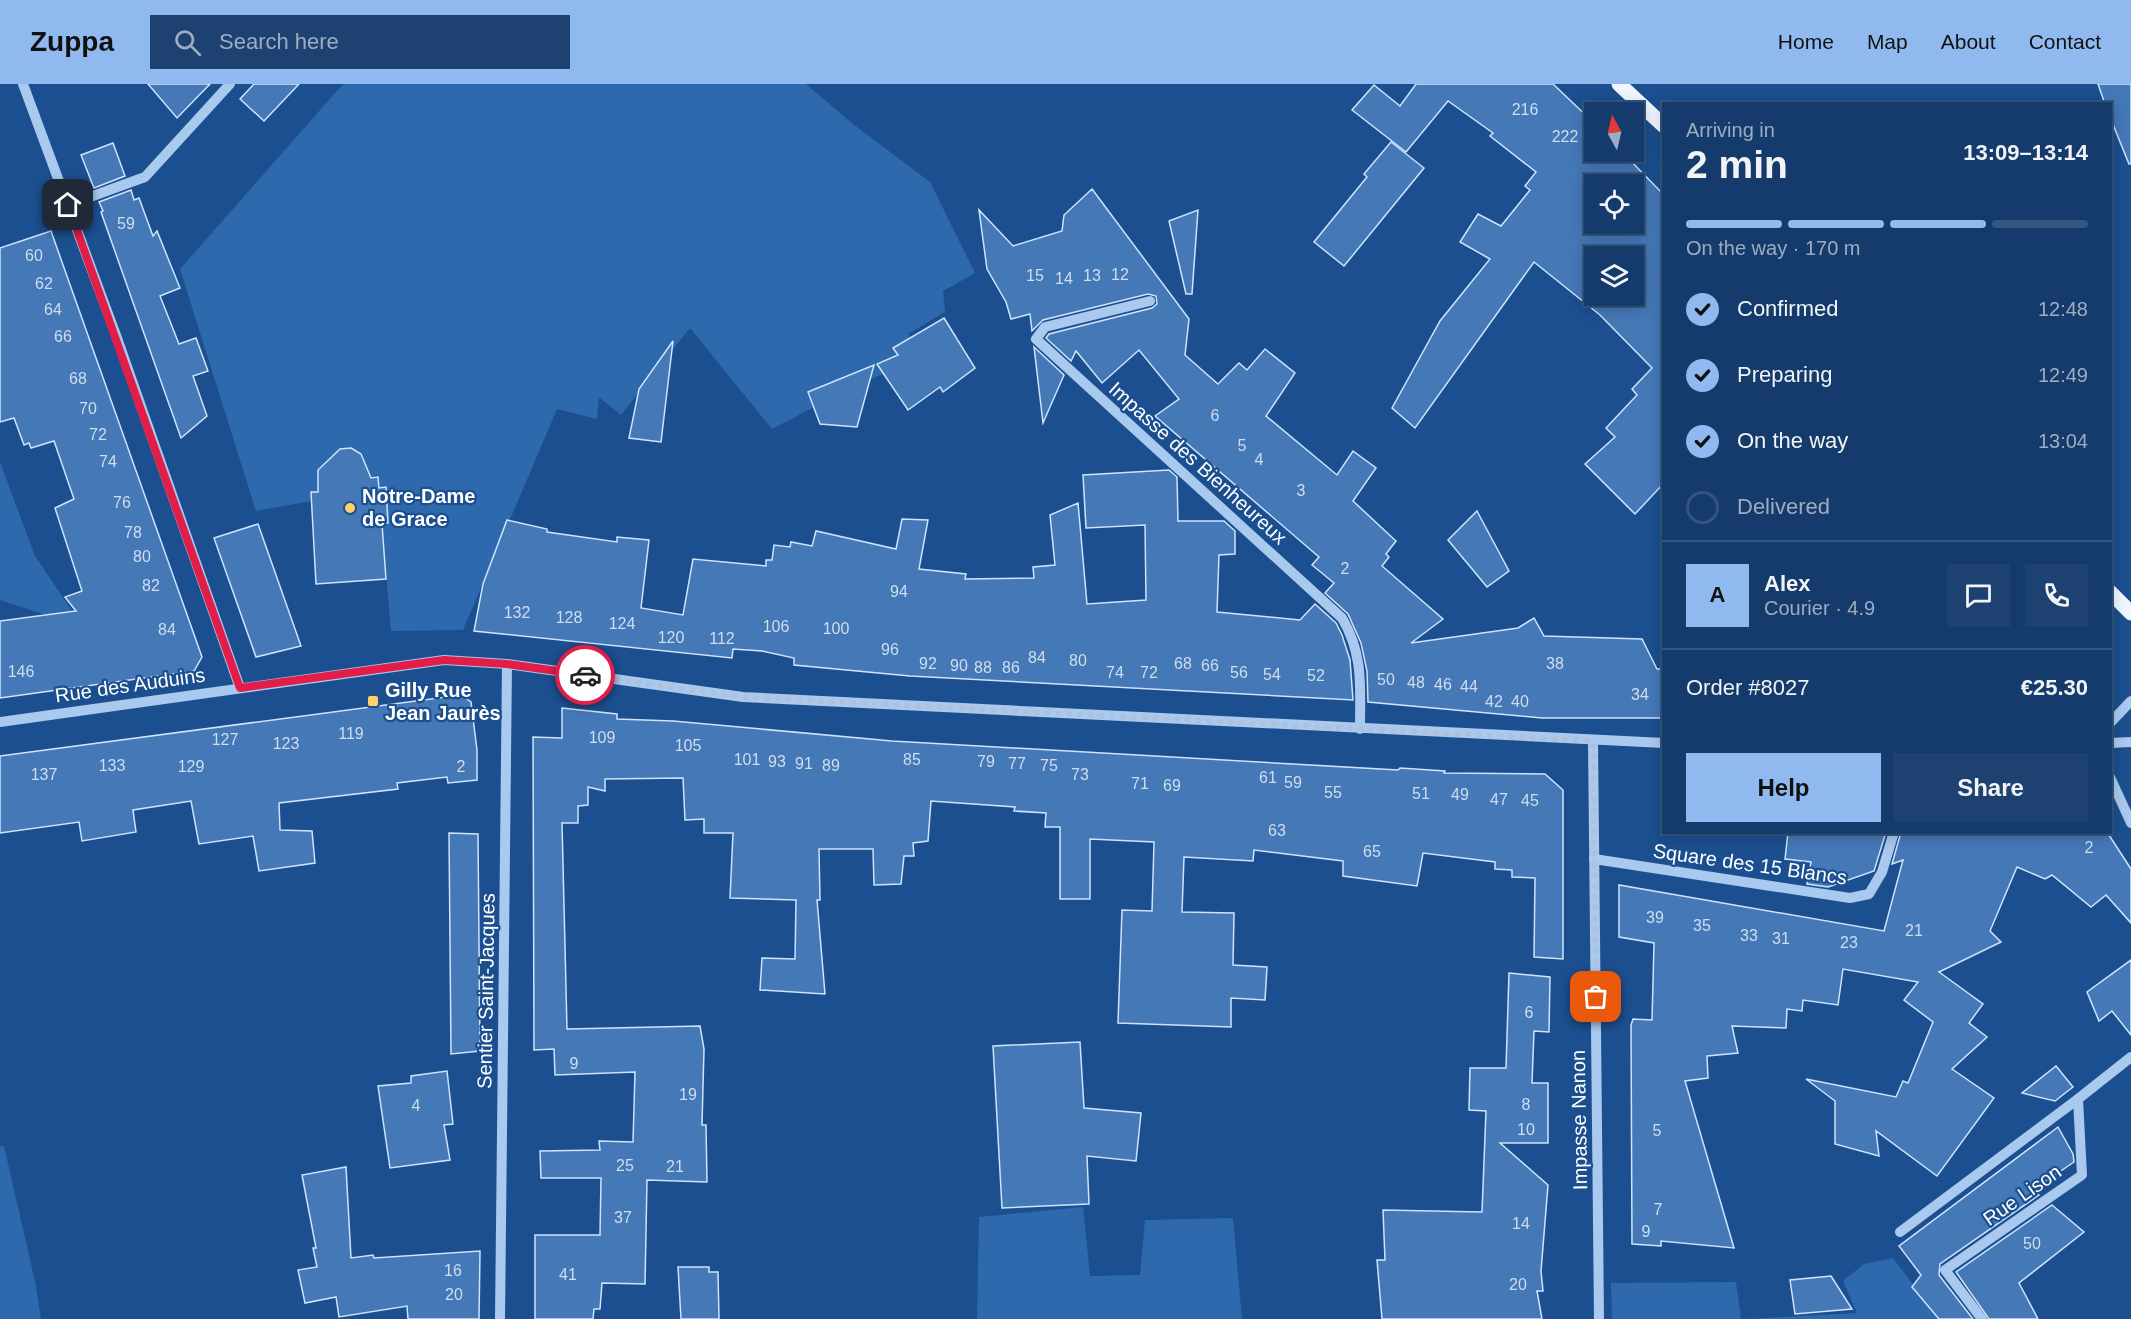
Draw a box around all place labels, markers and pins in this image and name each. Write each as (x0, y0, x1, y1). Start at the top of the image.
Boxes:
pin (42, 179, 93, 230)
place label: Notre-Dame de Grace (362, 485, 475, 530)
marker: Notre-Dame de Grace (343, 501, 357, 515)
place label: Gilly Rue Jean Jaurès (385, 679, 501, 724)
marker: Gilly Rue Jean Jaurès (366, 694, 380, 708)
pin (1570, 971, 1621, 1022)

